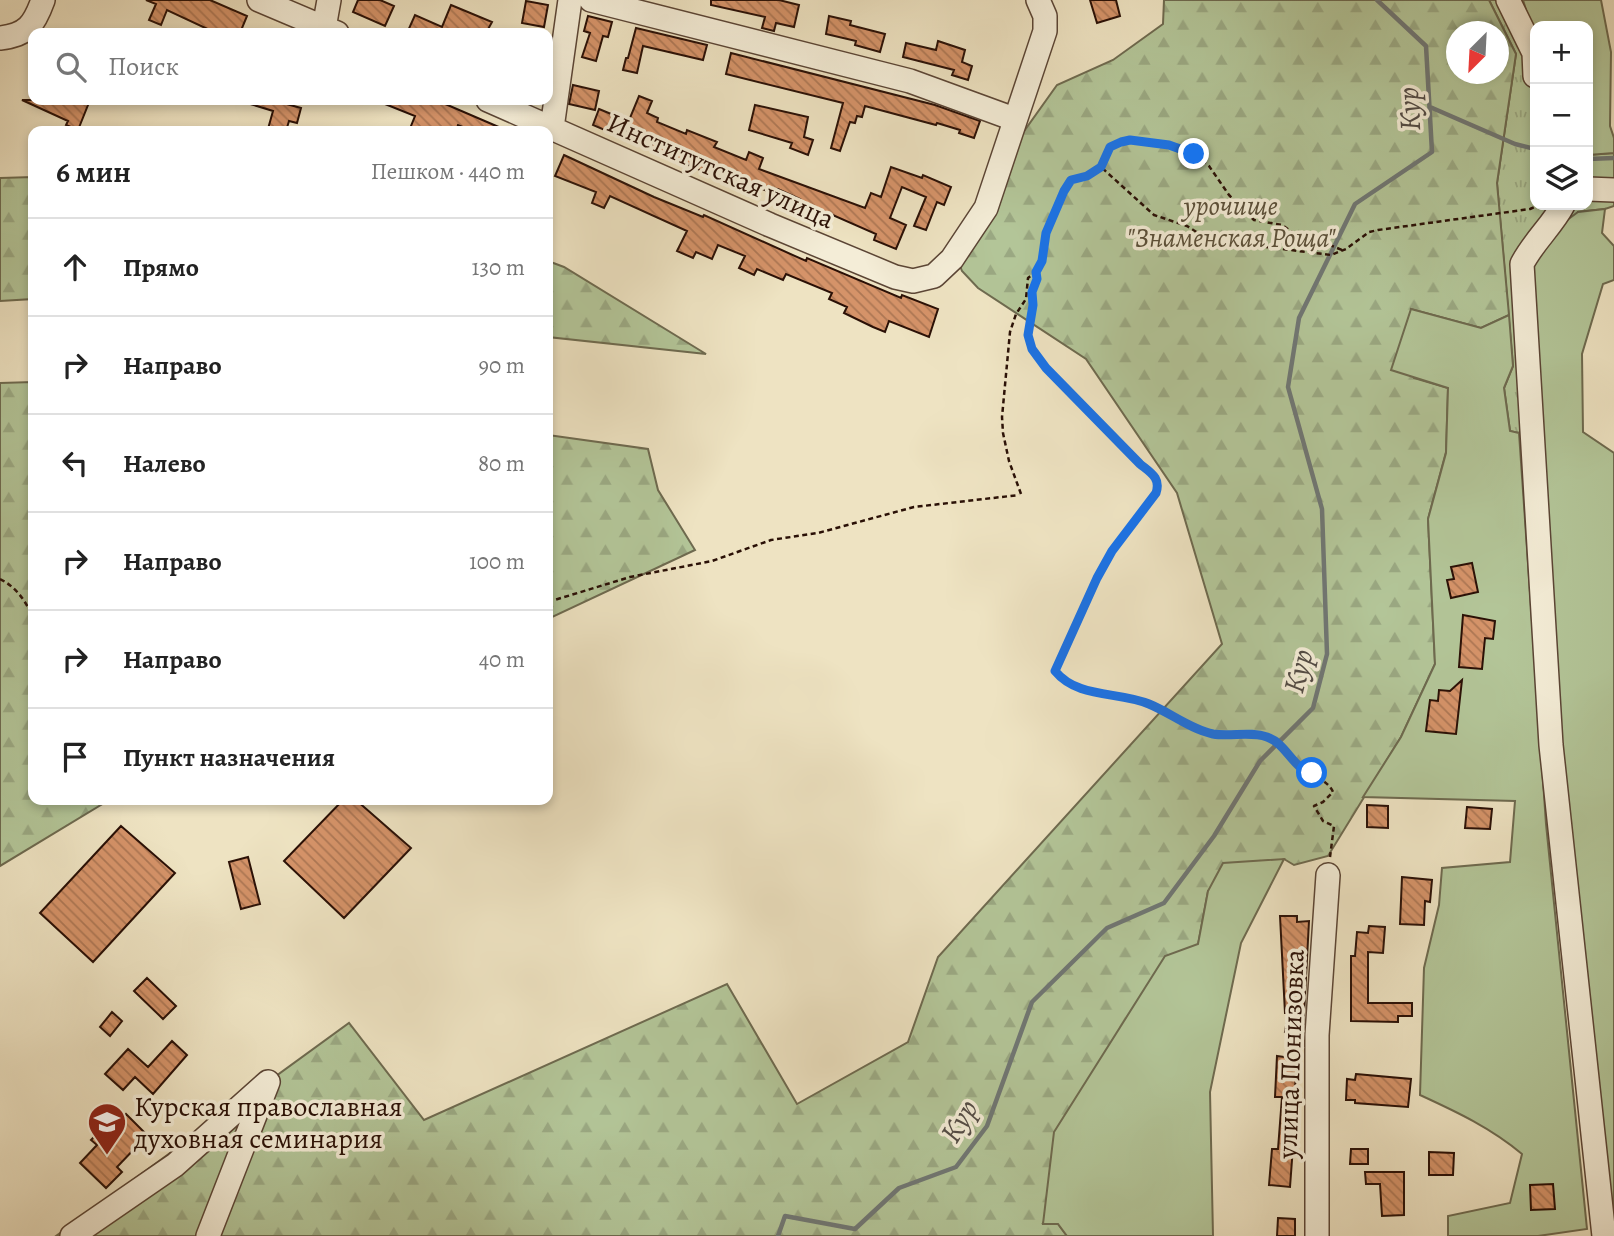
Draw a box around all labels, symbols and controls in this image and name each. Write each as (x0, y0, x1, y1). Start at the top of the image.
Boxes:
north arrow (1446, 21, 1509, 84)
map controls (1530, 21, 1593, 210)
button: + (1530, 21, 1593, 84)
search box (28, 28, 553, 105)
icon: search (52, 48, 90, 86)
text: Поиск (108, 49, 179, 84)
button: − (1530, 84, 1593, 147)
water label: Кур (1388, 86, 1430, 132)
street label: Институтская улица (601, 104, 840, 238)
route end (1178, 138, 1209, 169)
button: layers (1530, 147, 1593, 210)
text: 6 мин (56, 152, 131, 192)
text: Пешком · 440 m (371, 156, 525, 187)
park label: урочище "Знаменская Роща" (1126, 187, 1336, 257)
icon: ahead (56, 248, 94, 286)
text: Прямо (123, 250, 199, 285)
text: 130 m (472, 252, 525, 283)
icon: right (56, 346, 94, 384)
text: Направо (123, 348, 222, 383)
text: 90 m (479, 350, 525, 381)
icon: left (56, 444, 94, 482)
text: Налево (123, 446, 206, 481)
text: 80 m (478, 448, 525, 479)
icon: right (56, 542, 94, 580)
text: Направо (123, 544, 222, 579)
text: 100 m (469, 546, 525, 577)
icon: right (56, 640, 94, 678)
text: Направо (123, 642, 222, 677)
text: 40 m (479, 644, 525, 675)
water label: Кур (1273, 645, 1323, 697)
icon: arrive (56, 738, 94, 776)
text: Пункт назначения (123, 740, 335, 775)
route start (1296, 757, 1327, 788)
street label: улица Понизовка (1268, 949, 1314, 1160)
place label: Курская православная духовная семинария (133, 1088, 403, 1158)
water label: Кур (931, 1092, 987, 1150)
school or university icon: Курская православная духовная семинария (86, 1101, 128, 1156)

